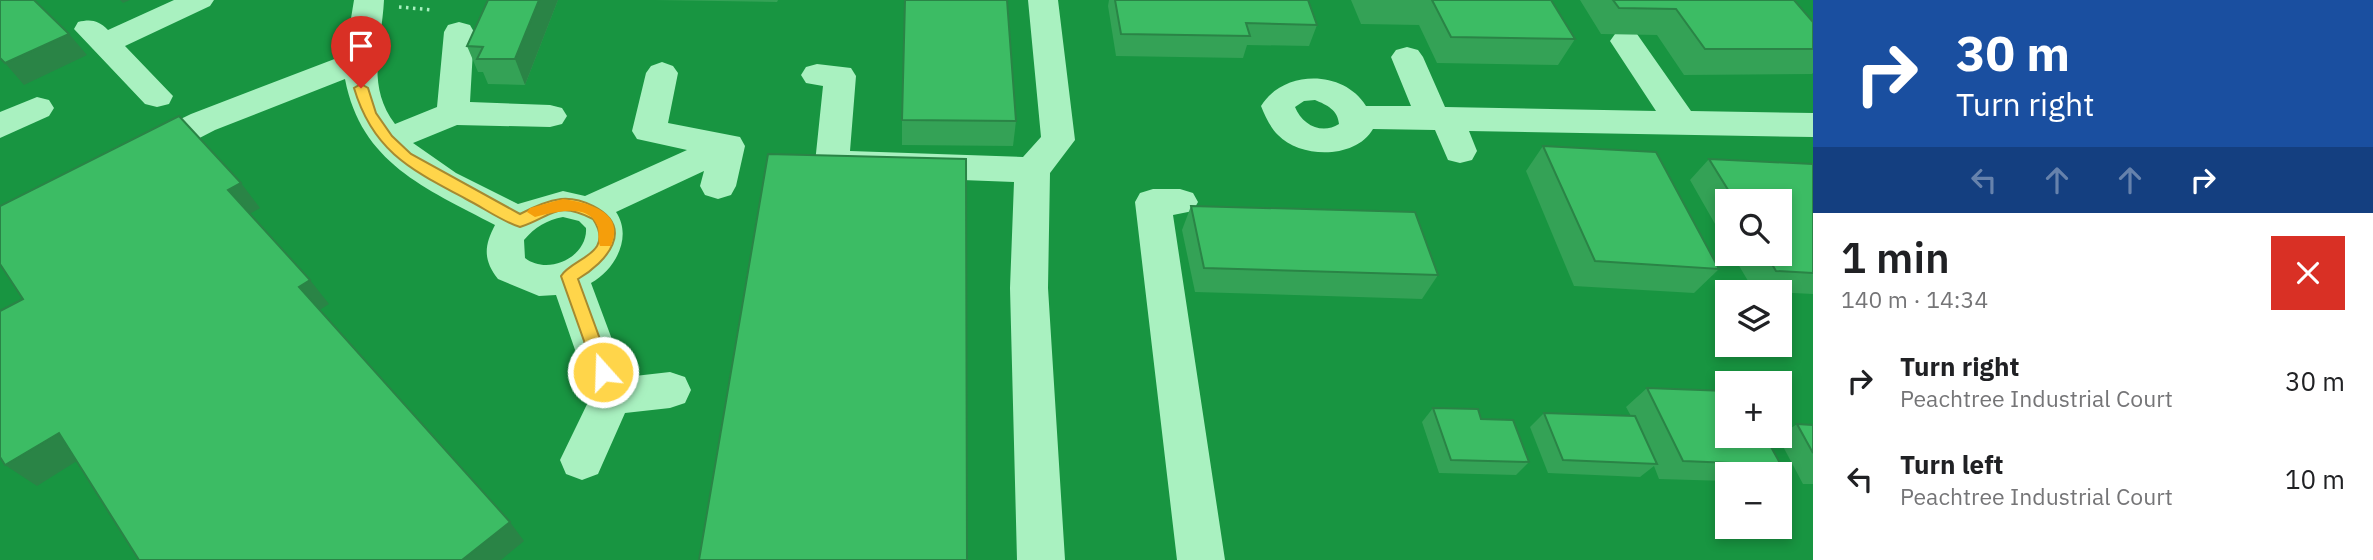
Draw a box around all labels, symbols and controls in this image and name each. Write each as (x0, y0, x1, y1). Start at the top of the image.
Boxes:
pin (331, 16, 391, 88)
text: 30 m (1956, 21, 2070, 84)
icon: arrive (342, 27, 380, 65)
icon: right (1841, 28, 1932, 119)
text: Turn right (1956, 83, 2094, 125)
icon: left (1965, 161, 2003, 199)
icon: ahead (2038, 161, 2076, 199)
icon: ahead (2111, 161, 2149, 199)
icon: right (2184, 161, 2222, 199)
map controls (1715, 189, 1792, 539)
button: search (1715, 189, 1792, 266)
text: 1 min (1841, 230, 1950, 285)
button: close (2271, 236, 2345, 310)
button: layers (1715, 280, 1792, 357)
text: 140 m · 14:34 (1841, 284, 1988, 314)
position arrow (566, 335, 640, 409)
text: Turn right (1900, 349, 2019, 383)
icon: right (1841, 362, 1879, 400)
text: 30 m (2285, 364, 2345, 398)
button: + (1715, 371, 1792, 448)
text: Peachtree Industrial Court (1900, 383, 2173, 413)
text: Turn left (1900, 447, 2003, 481)
icon: left (1841, 460, 1879, 498)
button: − (1715, 462, 1792, 539)
text: 10 m (2285, 462, 2345, 496)
text: Peachtree Industrial Court (1900, 481, 2173, 511)

